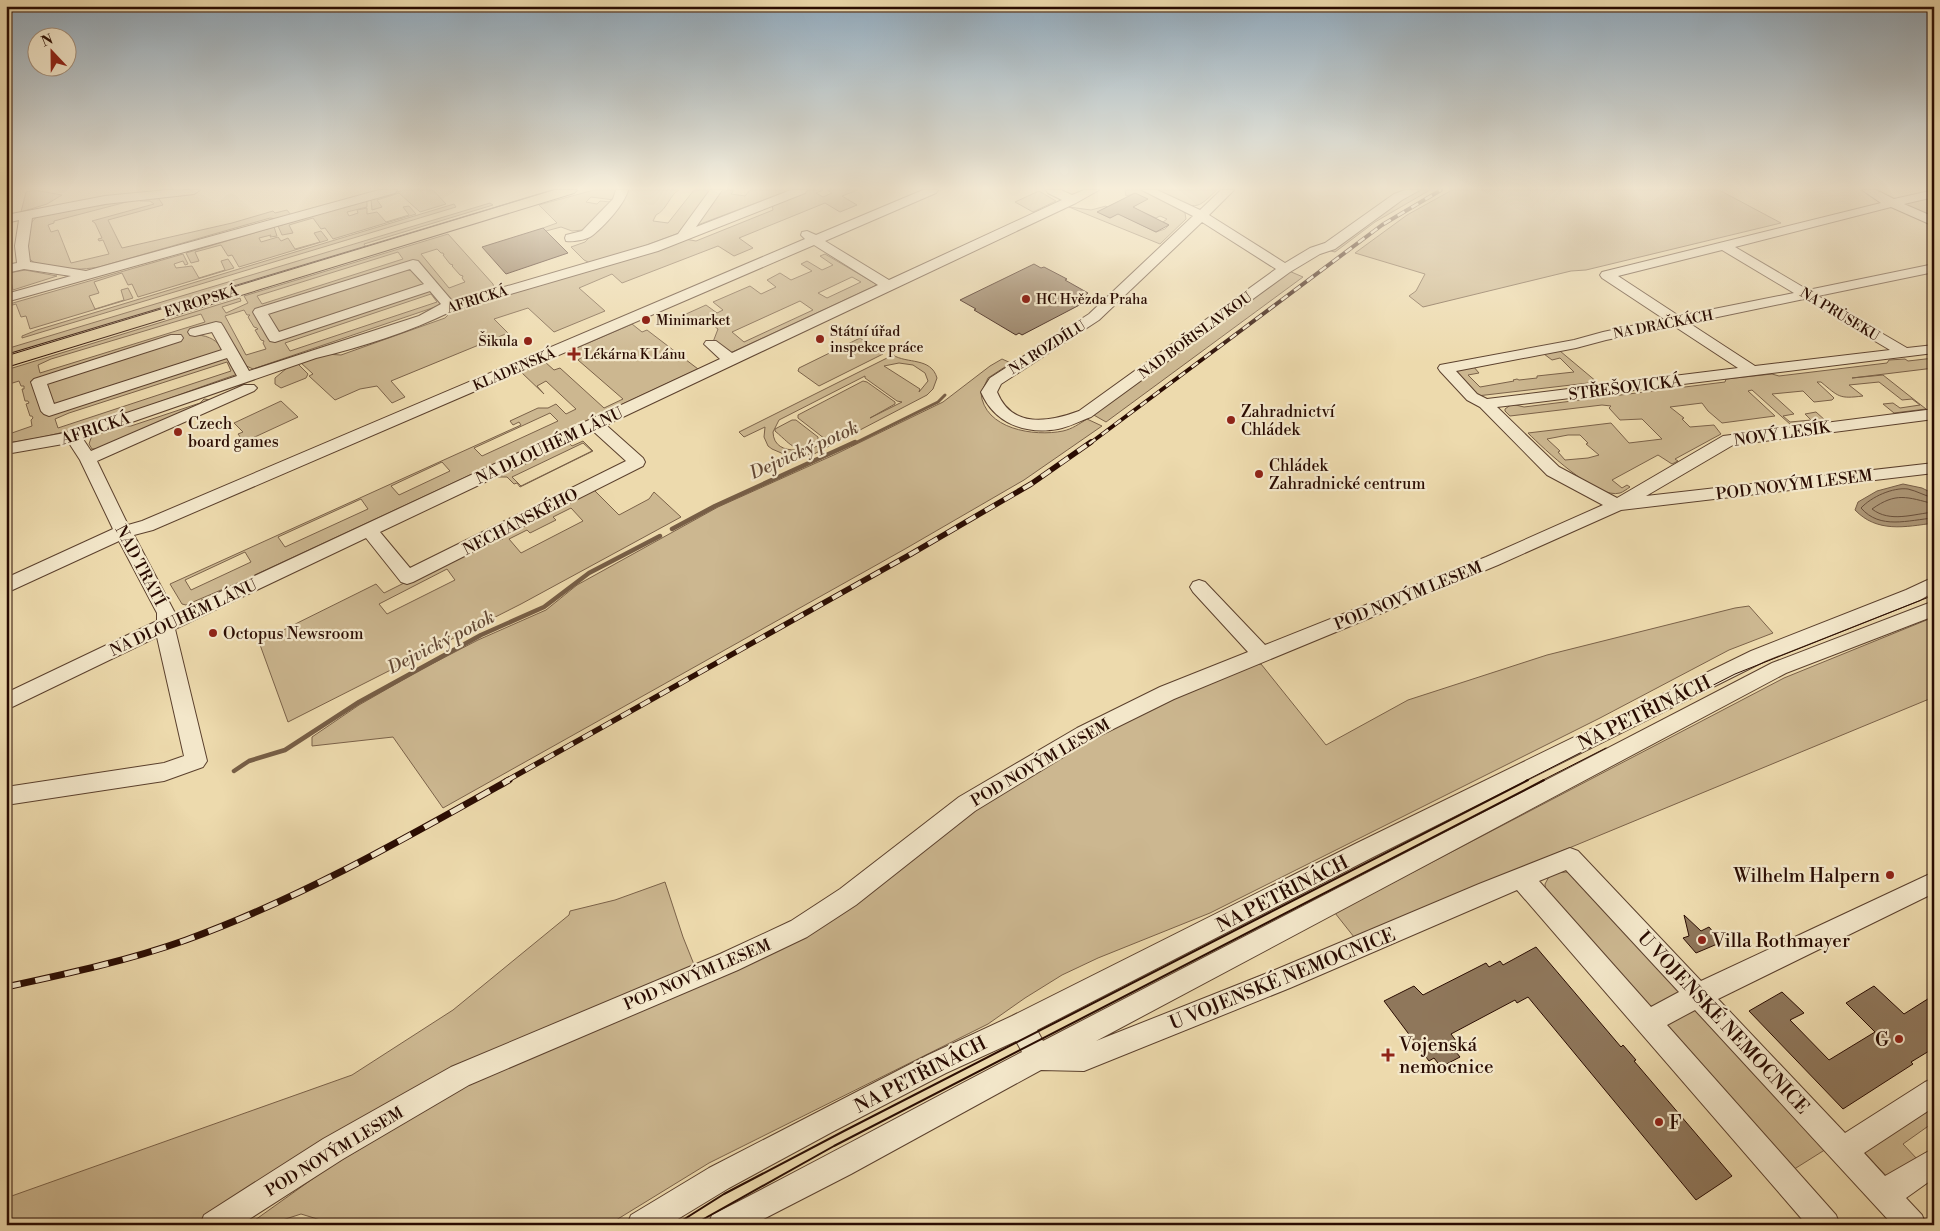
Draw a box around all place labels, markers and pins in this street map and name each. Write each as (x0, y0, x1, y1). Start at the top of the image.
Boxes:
place label: HC Hvězda Praha (1036, 291, 1148, 309)
marker: HC Hvězda Praha (1020, 293, 1032, 305)
place label: Minimarket (656, 312, 730, 330)
marker: Minimarket (640, 314, 652, 326)
place label: Státní úřad inspekce práce (830, 323, 924, 357)
place label: Šikula (478, 331, 519, 351)
marker: Státní úřad inspekce práce (814, 333, 826, 345)
marker: Šikula (522, 335, 534, 347)
place label: Lékárna K Lánu (584, 346, 686, 364)
marker: Lékárna K Lánu (568, 348, 580, 360)
place label: Zahradnictví Chládek (1241, 402, 1336, 440)
place label: Czech board games (188, 414, 279, 452)
marker: Zahradnictví Chládek (1225, 414, 1237, 426)
marker: Czech board games (172, 426, 184, 438)
place label: Chládek Zahradnické centrum (1269, 456, 1425, 494)
marker: Chládek Zahradnické centrum (1253, 468, 1265, 480)
place label: Octopus Newsroom (223, 624, 363, 644)
marker: Octopus Newsroom (207, 627, 219, 639)
place label: Wilhelm Halpern (1733, 864, 1880, 888)
marker: Wilhelm Halpern (1884, 869, 1896, 881)
place label: Villa Rothmayer (1711, 929, 1850, 953)
marker: Villa Rothmayer (1696, 934, 1708, 946)
place label: G (1875, 1028, 1889, 1052)
place label: Vojenská nemocnice (1398, 1033, 1494, 1079)
marker: G (1893, 1033, 1905, 1045)
marker: Vojenská nemocnice (1381, 1048, 1395, 1062)
place label: F (1669, 1111, 1682, 1135)
marker: F (1653, 1116, 1665, 1128)

